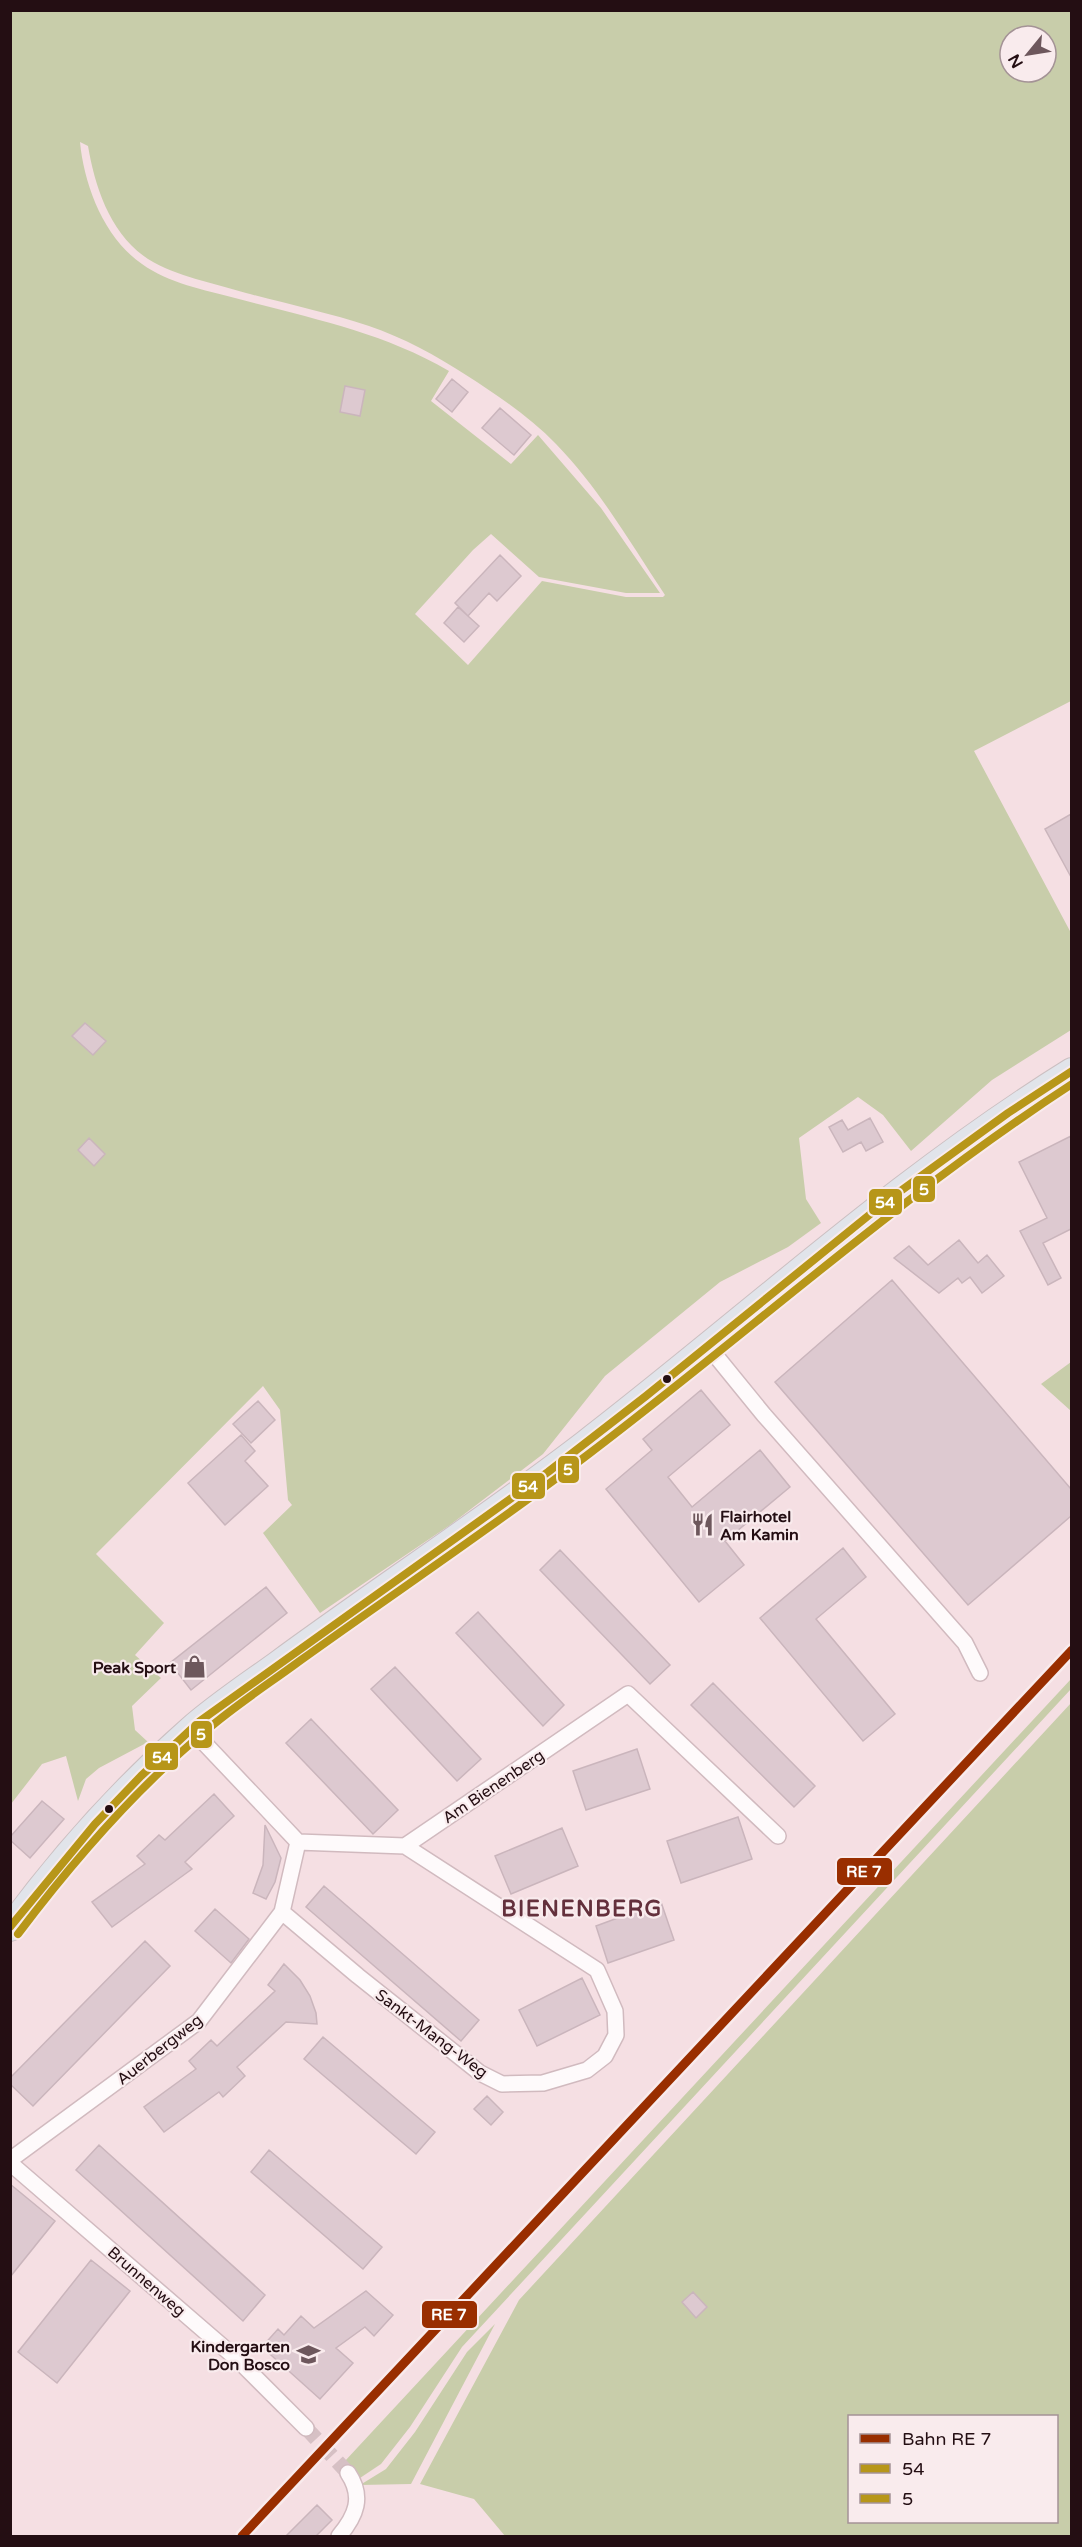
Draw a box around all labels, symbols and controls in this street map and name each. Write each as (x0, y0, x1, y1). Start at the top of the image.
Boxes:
north arrow (998, 24, 1058, 84)
text: N (1004, 50, 1028, 72)
line badge: 5 (912, 1175, 936, 1203)
text: 5 (919, 1180, 929, 1200)
line badge: 54 (868, 1188, 903, 1216)
text: 54 (875, 1193, 895, 1213)
unlabelled marker (661, 1373, 673, 1385)
line badge: 5 (557, 1455, 580, 1484)
text: 5 (563, 1460, 573, 1480)
line badge: 54 (511, 1472, 546, 1500)
text: 54 (518, 1477, 538, 1497)
place label: Flairhotel Am Kamin (720, 1507, 799, 1545)
restaurant icon: Flairhotel Am Kamin (689, 1512, 715, 1538)
shop icon: Peak Sport (181, 1654, 207, 1680)
place label: Peak Sport (93, 1658, 177, 1678)
line badge: 5 (190, 1720, 213, 1749)
text: 5 (196, 1725, 206, 1745)
line badge: 54 (144, 1742, 179, 1771)
street label: Am Bienenberg (439, 1745, 548, 1828)
text: 54 (152, 1748, 172, 1768)
unlabelled marker (103, 1803, 115, 1815)
line badge: RE 7 (836, 1857, 893, 1886)
text: RE 7 (846, 1862, 882, 1882)
district label: BIENENBERG (501, 1896, 663, 1922)
street label: Sankt-Mang-Weg (371, 1985, 491, 2083)
street label: Auerbergweg (113, 2010, 207, 2090)
street label: Brunnenweg (103, 2242, 189, 2321)
line badge: RE 7 (421, 2300, 478, 2329)
text: RE 7 (431, 2305, 467, 2325)
place label: Kindergarten Don Bosco (190, 2337, 290, 2375)
school or university icon: Kindergarten Don Bosco (295, 2342, 321, 2368)
legend (848, 2415, 1058, 2523)
text: Bahn RE 7 (902, 2428, 991, 2450)
text: 54 (902, 2458, 925, 2480)
text: 5 (902, 2488, 913, 2510)

